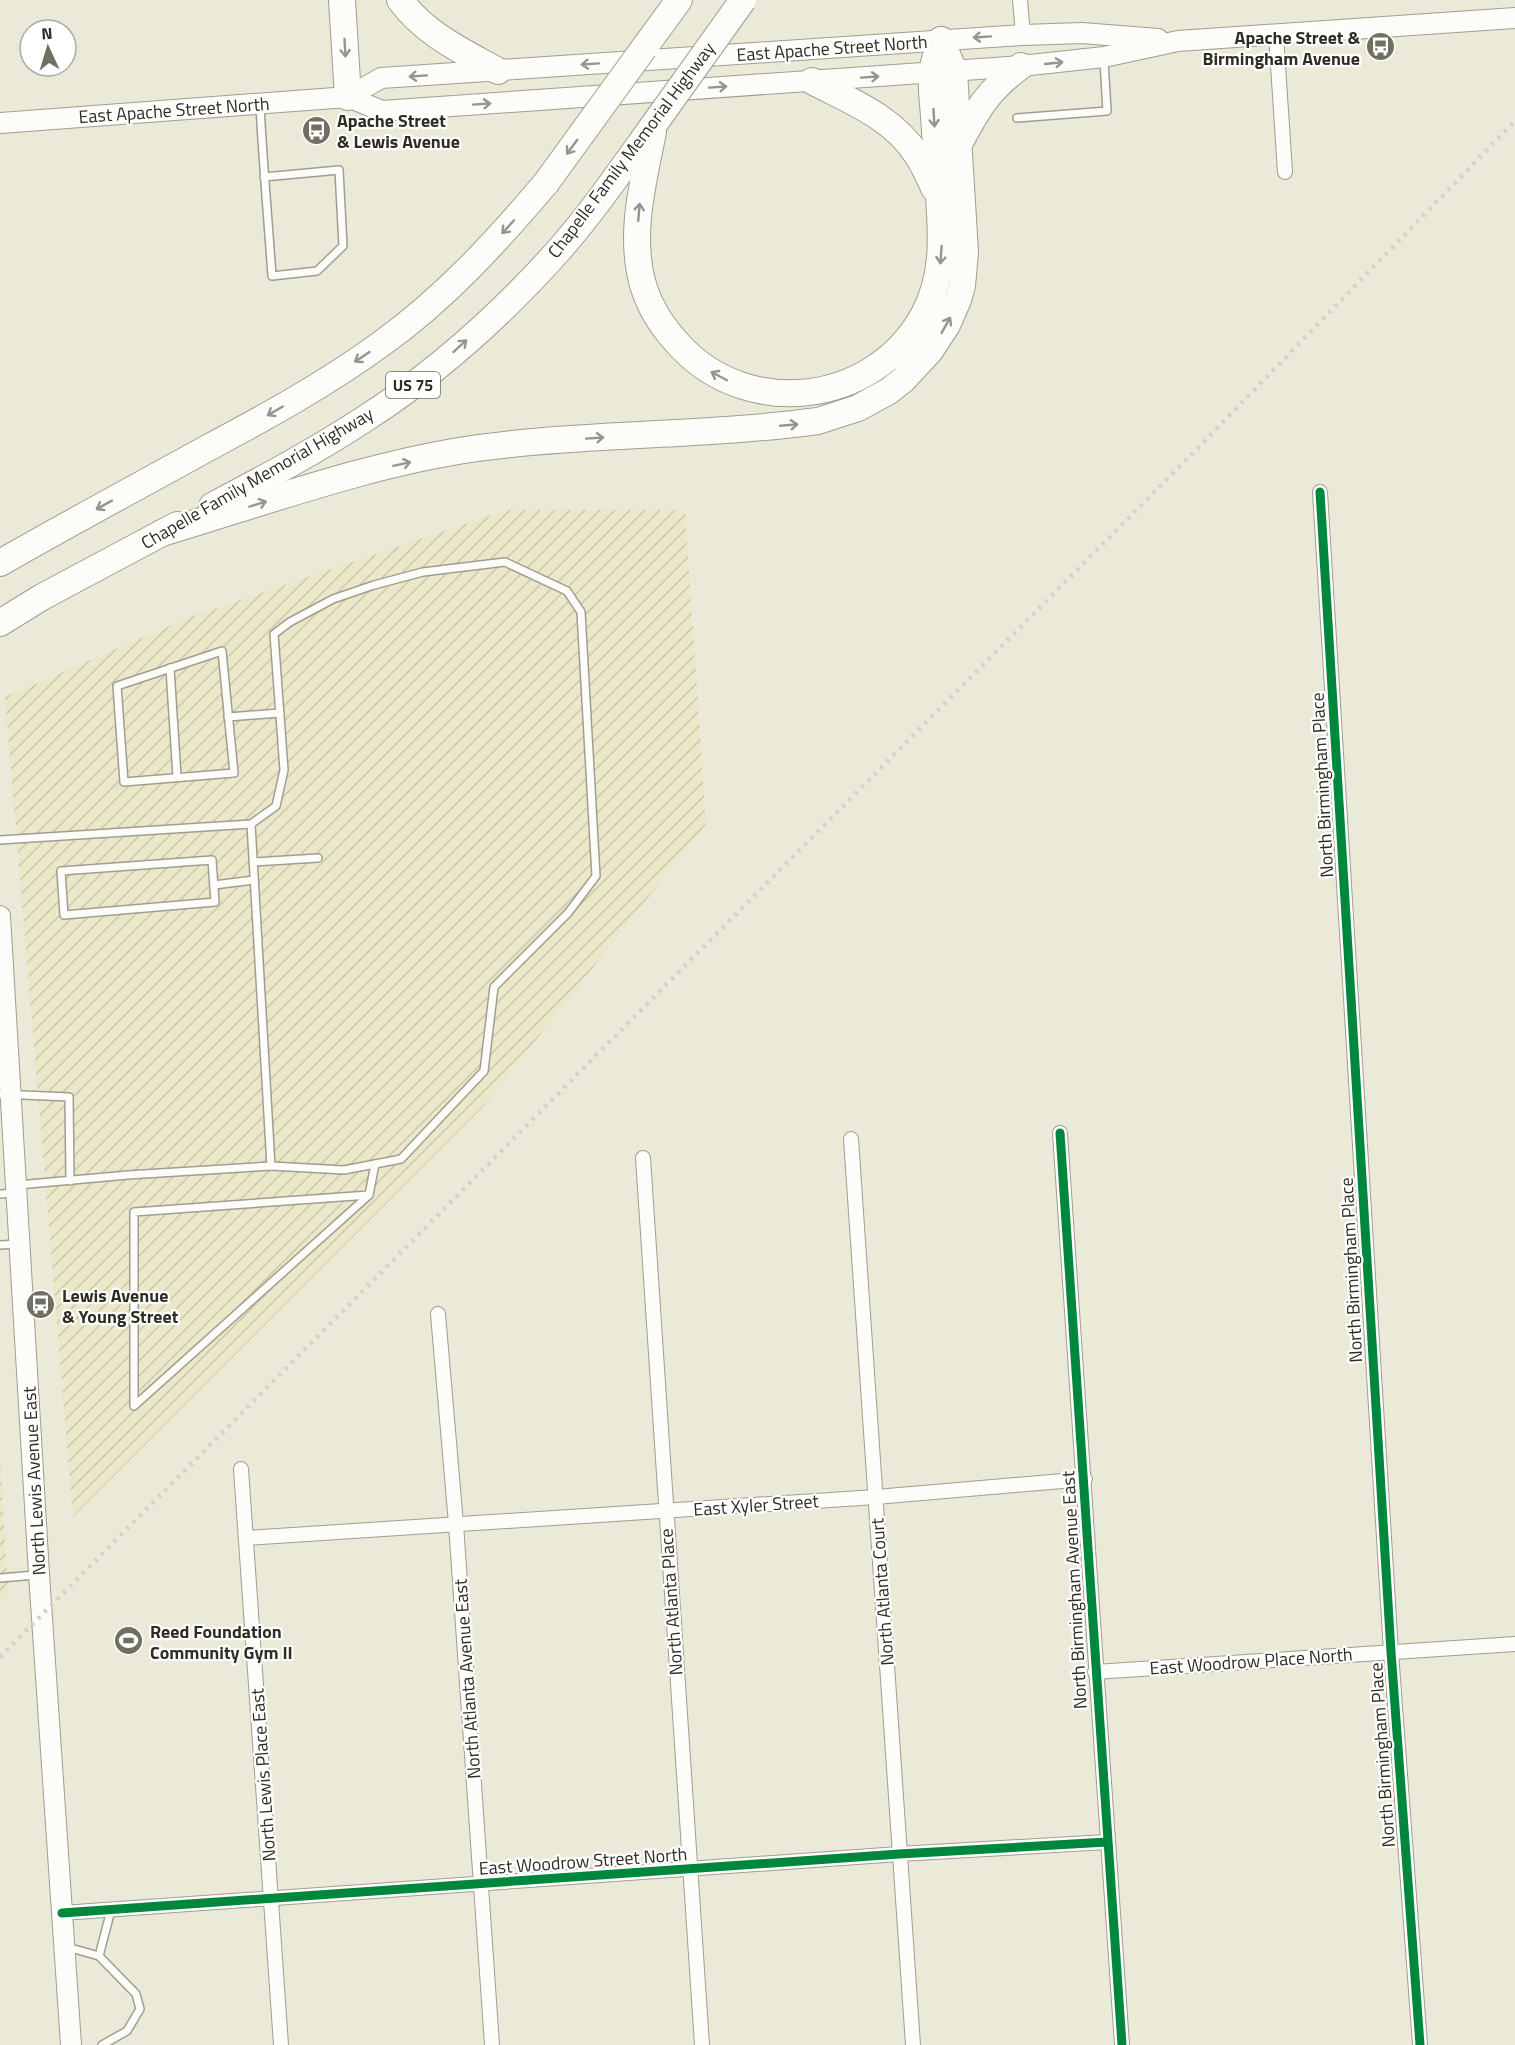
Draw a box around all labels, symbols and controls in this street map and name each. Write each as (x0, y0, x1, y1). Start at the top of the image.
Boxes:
north arrow (18, 18, 78, 78)
text: N (41, 21, 53, 45)
place label: Apache Street & Birmingham Avenue (1202, 24, 1360, 72)
street label: East Apache Street North (736, 28, 928, 68)
bus stop icon: Apache Street & Birmingham Avenue (1365, 31, 1397, 63)
one-way arrow (973, 32, 993, 43)
street label: Chapelle Family Memorial Highway (541, 36, 721, 264)
one-way arrow (339, 38, 350, 58)
one-way arrow (1044, 57, 1063, 68)
one-way arrow (580, 59, 600, 70)
one-way arrow (409, 70, 429, 81)
one-way arrow (860, 71, 880, 82)
one-way arrow (708, 82, 728, 93)
street label: East Apache Street North (78, 90, 270, 130)
one-way arrow (471, 98, 491, 109)
place label: Apache Street & Lewis Avenue (337, 107, 460, 155)
one-way arrow (929, 108, 940, 128)
bus stop icon: Apache Street & Lewis Avenue (300, 114, 332, 146)
one-way arrow (566, 138, 579, 154)
one-way arrow (634, 202, 645, 222)
one-way arrow (501, 220, 515, 235)
one-way arrow (935, 244, 946, 264)
one-way arrow (940, 317, 952, 334)
one-way arrow (452, 339, 467, 353)
one-way arrow (355, 351, 371, 363)
one-way arrow (711, 370, 728, 382)
road number: US 75 (386, 372, 440, 398)
street label: Chapelle Family Memorial Highway (136, 400, 378, 556)
one-way arrow (267, 405, 284, 417)
one-way arrow (779, 419, 799, 430)
one-way arrow (584, 432, 604, 443)
one-way arrow (392, 457, 411, 469)
one-way arrow (248, 498, 267, 509)
one-way arrow (96, 499, 113, 511)
street label: North Birmingham Place (1304, 692, 1340, 878)
street label: North Birmingham Place (1333, 1177, 1369, 1363)
place label: Lewis Avenue & Young Street (62, 1282, 179, 1330)
bus stop icon: Lewis Avenue & Young Street (25, 1289, 57, 1321)
street label: North Lewis Avenue East (16, 1385, 52, 1576)
street label: North Birmingham Avenue East (1054, 1470, 1094, 1710)
street label: East Xyler Street (692, 1487, 820, 1523)
street label: North Atlanta Court (863, 1517, 901, 1667)
street label: North Atlanta Place (652, 1528, 690, 1676)
street label: North Atlanta Avenue East (446, 1577, 487, 1780)
place label: Reed Foundation Community Gym II (150, 1618, 293, 1666)
sports icon: Reed Foundation Community Gym II (113, 1625, 145, 1657)
street label: East Woodrow Place North (1149, 1640, 1353, 1682)
street label: North Birmingham Place (1362, 1662, 1402, 1848)
street label: North Lewis Place East (243, 1687, 283, 1863)
street label: East Woodrow Street North (478, 1840, 688, 1882)

